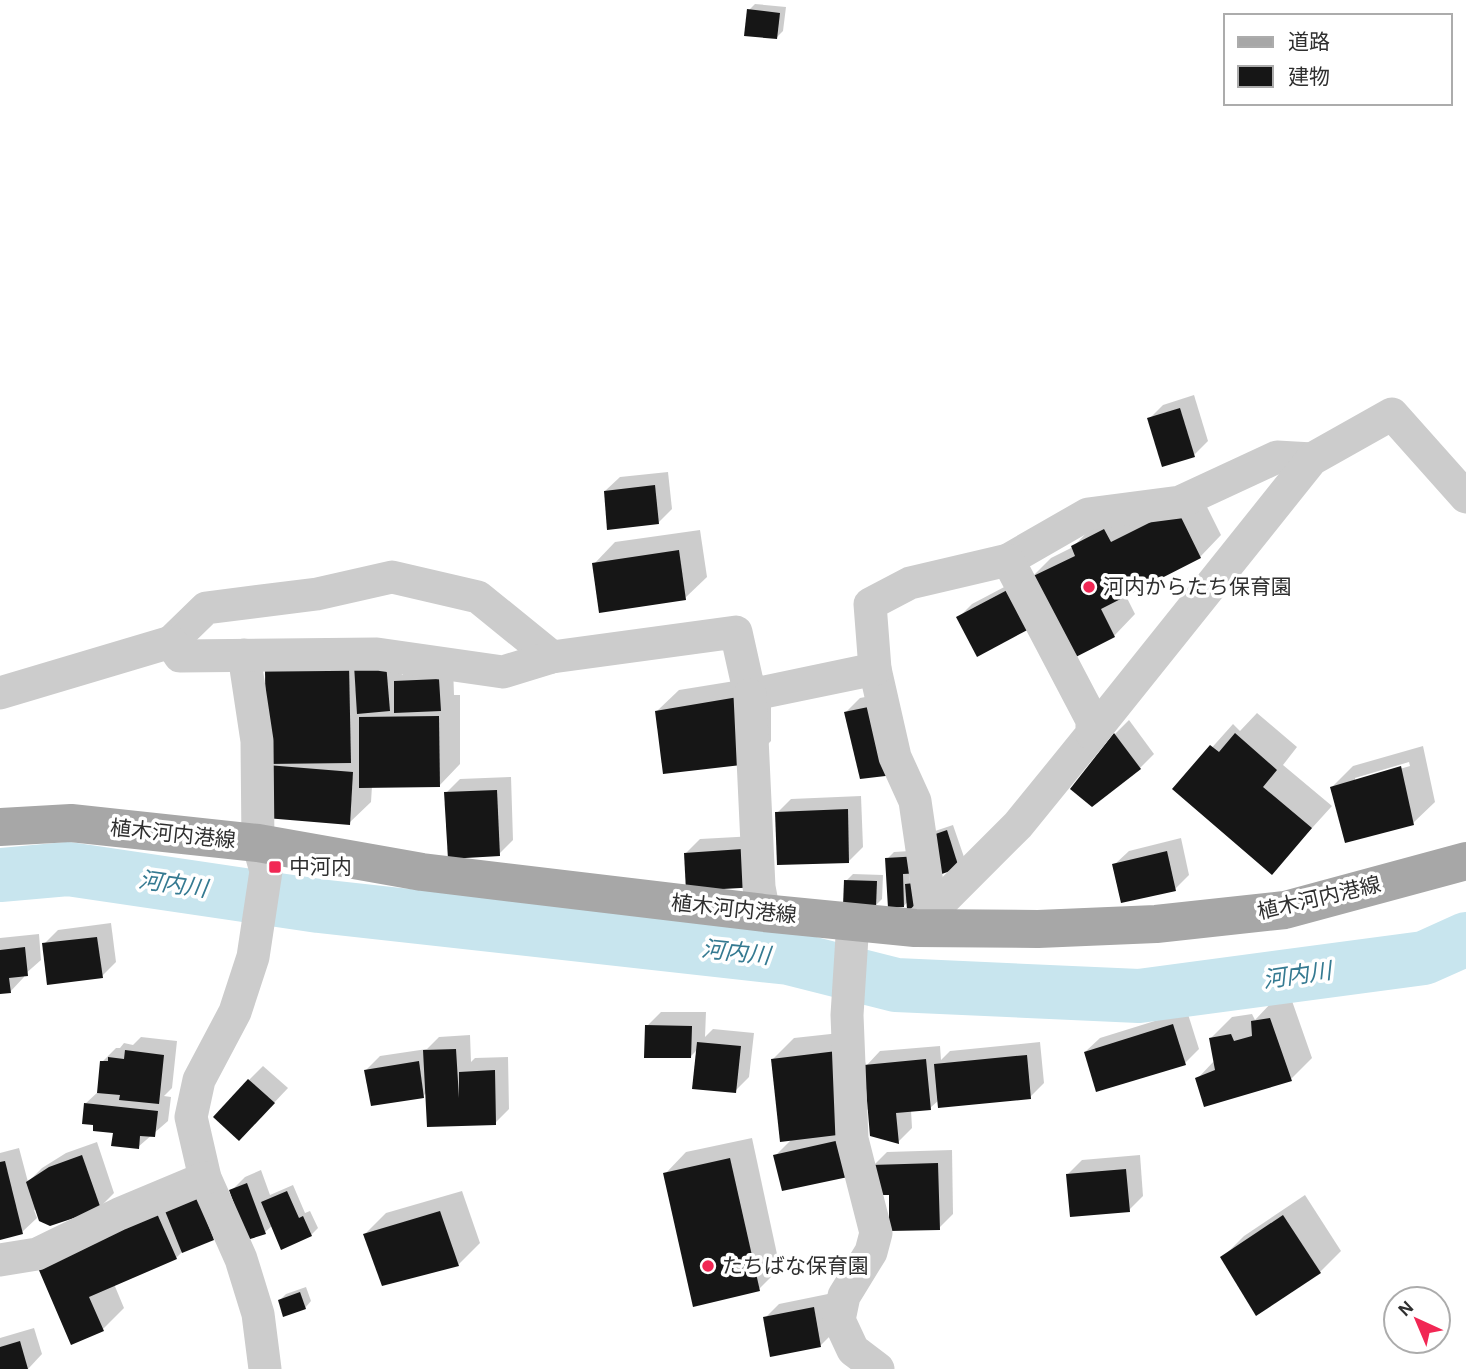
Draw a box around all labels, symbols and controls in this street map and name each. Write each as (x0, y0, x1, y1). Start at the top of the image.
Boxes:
legend (1224, 14, 1452, 105)
text: 道路 (1288, 31, 1330, 53)
text: 建物 (1288, 66, 1330, 88)
place label: 河内からたち保育園 (1103, 576, 1292, 598)
marker: 河内からたち保育園 (1081, 579, 1097, 595)
street label: 植木河内港線 (109, 816, 237, 852)
place label: 中河内 (289, 856, 352, 878)
marker: 中河内 (267, 859, 283, 875)
water label: 河内川 (137, 867, 212, 902)
street label: 植木河内港線 (1255, 873, 1383, 923)
street label: 植木河内港線 (670, 891, 798, 927)
water label: 河内川 (700, 936, 775, 969)
water label: 河内川 (1261, 958, 1336, 993)
place label: たちばな保育園 (722, 1255, 869, 1277)
marker: たちばな保育園 (700, 1258, 716, 1274)
north arrow (1382, 1285, 1452, 1355)
text: N (1395, 1297, 1418, 1320)

